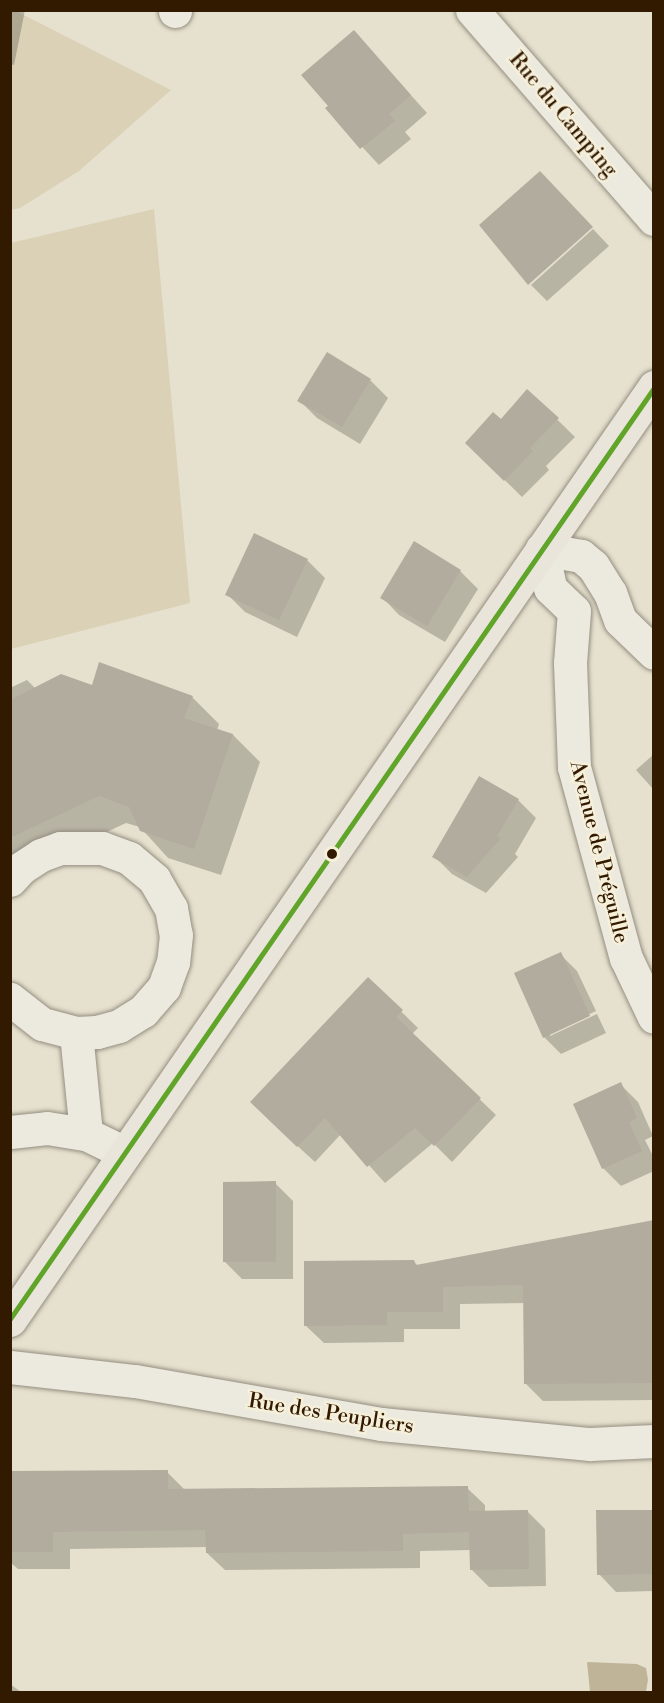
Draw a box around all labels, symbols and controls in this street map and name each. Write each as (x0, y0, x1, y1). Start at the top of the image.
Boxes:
street label: Rue du Camping (503, 47, 623, 183)
street label: Avenue de Préguille (564, 758, 634, 946)
unlabelled marker (326, 848, 338, 860)
street label: Rue des Peupliers (246, 1388, 416, 1440)

